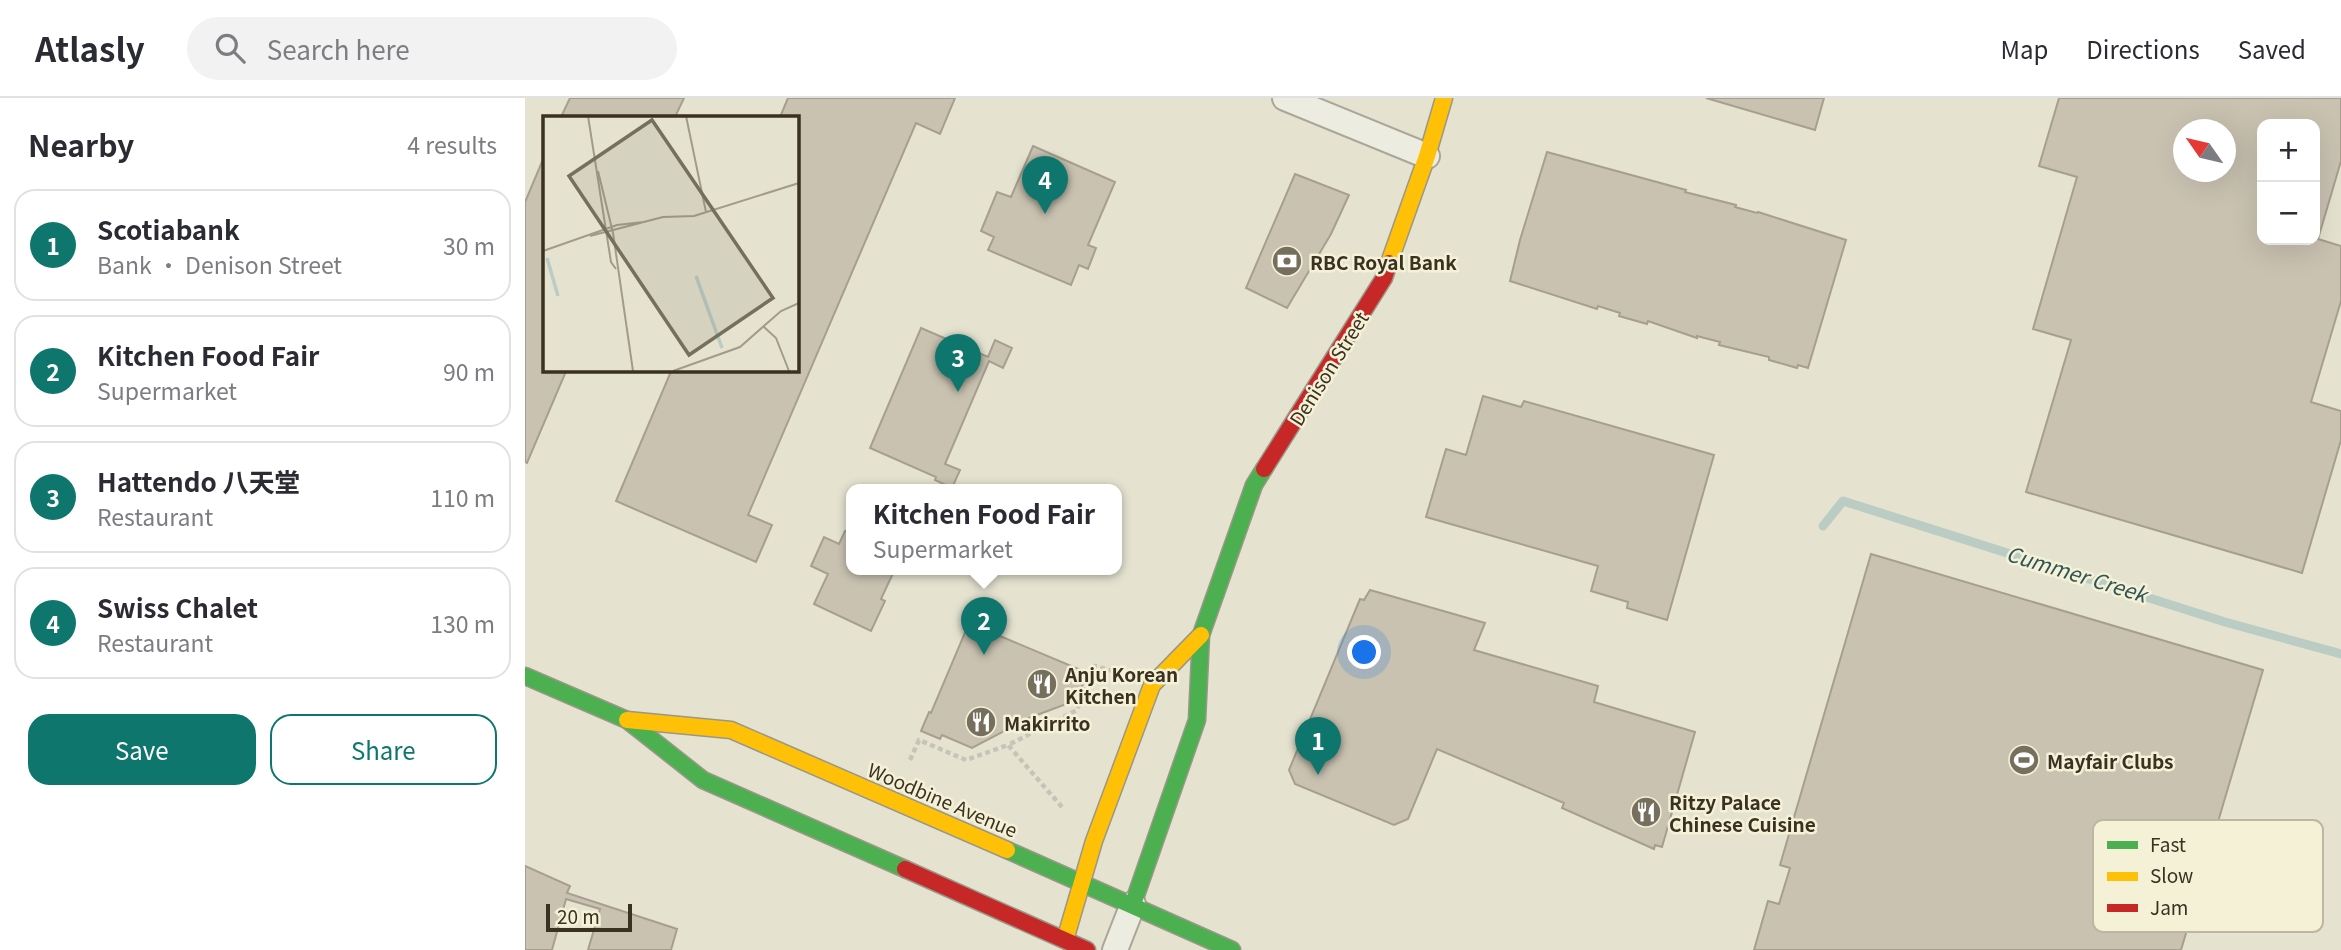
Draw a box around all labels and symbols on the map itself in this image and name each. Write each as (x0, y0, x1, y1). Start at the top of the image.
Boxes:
inset map (543, 116, 798, 371)
north arrow (2173, 119, 2236, 182)
pin: 4 (1022, 156, 1068, 214)
bank icon: RBC Royal Bank (1270, 244, 1304, 278)
place label: RBC Royal Bank (1310, 248, 1457, 275)
street label: Denison Street (1282, 306, 1374, 430)
pin: 3 (935, 334, 981, 392)
water label: Cummer Creek (2003, 537, 2153, 609)
pin: 2 (961, 597, 1007, 655)
your location (1347, 635, 1381, 669)
place label: Anju Korean Kitchen (1064, 660, 1178, 709)
restaurant icon: Anju Korean Kitchen (1025, 667, 1059, 701)
restaurant icon: Makirrito (964, 705, 998, 739)
place label: Makirrito (1004, 709, 1091, 736)
pin: 1 (1295, 717, 1341, 775)
sports icon: Mayfair Clubs (2007, 743, 2041, 777)
place label: Mayfair Clubs (2047, 747, 2174, 774)
street label: Woodbine Avenue (864, 755, 1022, 843)
place label: Ritzy Palace Chinese Cuisine (1669, 788, 1816, 837)
restaurant icon: Ritzy Palace Chinese Cuisine (1629, 795, 1663, 829)
legend (2093, 820, 2323, 932)
text: Fast (2150, 830, 2186, 857)
text: Slow (2150, 861, 2193, 888)
text: Jam (2150, 893, 2188, 920)
scale bar (546, 901, 632, 933)

